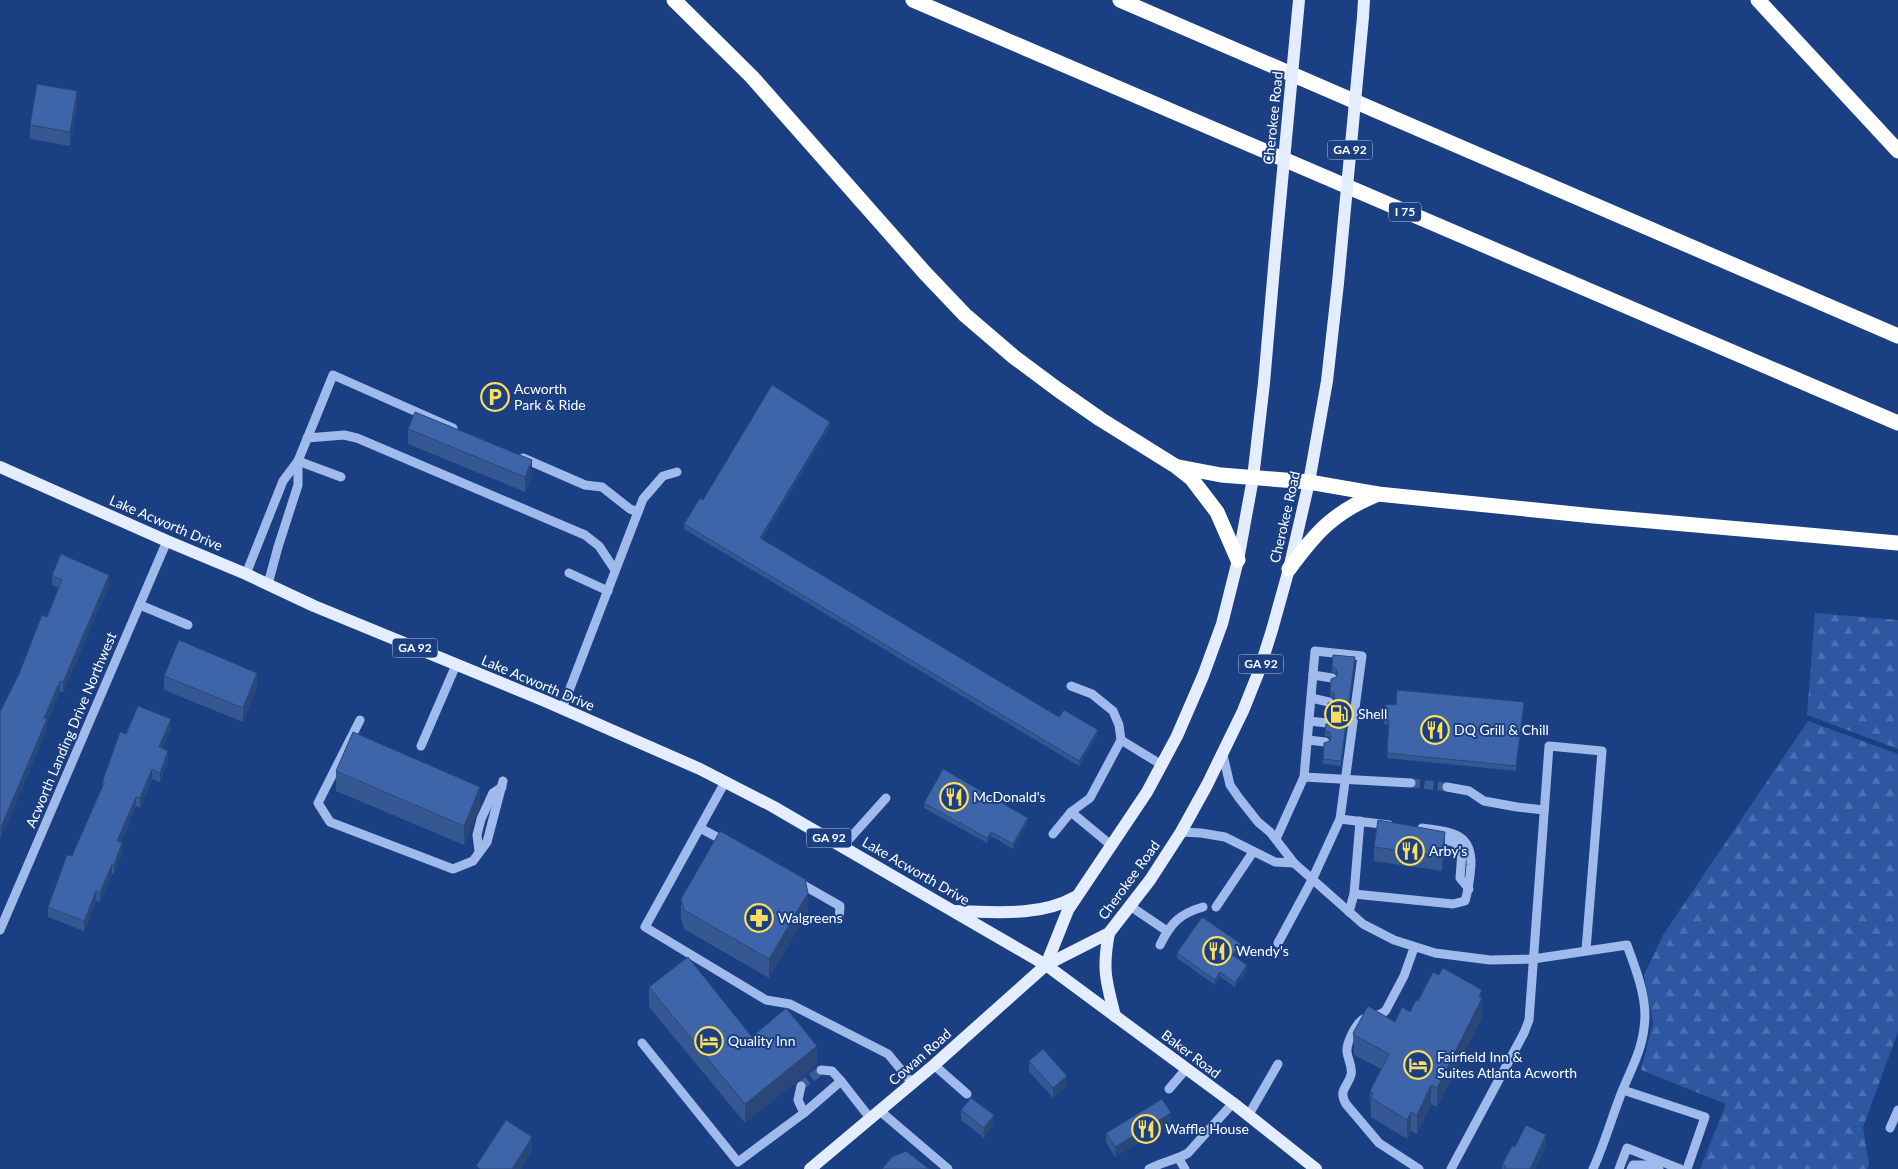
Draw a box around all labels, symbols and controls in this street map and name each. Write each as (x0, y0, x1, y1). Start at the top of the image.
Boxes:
street label: Cherokee Road (1259, 71, 1286, 165)
road number: GA 92 (1328, 140, 1372, 160)
road number: I 75 (1389, 202, 1421, 222)
place label: Acworth Park & Ride (514, 380, 586, 413)
parking icon: Acworth Park & Ride (480, 382, 510, 412)
street label: Cherokee Road (1266, 469, 1303, 564)
street label: Lake Acworth Drive (107, 491, 225, 554)
street label: Acworth Landing Drive Northwest (22, 629, 120, 830)
road number: GA 92 (392, 638, 438, 658)
street label: Lake Acworth Drive (479, 651, 597, 714)
road number: GA 92 (1238, 654, 1284, 674)
fuel station icon: Shell (1324, 699, 1354, 729)
place label: Shell (1358, 705, 1387, 722)
restaurant icon: DQ Grill & Chill (1420, 715, 1450, 745)
place label: DQ Grill & Chill (1454, 721, 1549, 738)
restaurant icon: McDonald's (939, 782, 969, 812)
place label: McDonald's (973, 788, 1046, 805)
road number: GA 92 (806, 828, 852, 848)
street label: Lake Acworth Drive (860, 833, 973, 908)
restaurant icon: Arby's (1395, 836, 1425, 866)
street label: Cherokee Road (1094, 837, 1163, 922)
place label: Arby's (1429, 842, 1467, 859)
pharmacy icon: Walgreens (744, 903, 774, 933)
place label: Walgreens (778, 909, 843, 926)
restaurant icon: Wendy's (1202, 936, 1232, 966)
place label: Wendy's (1236, 942, 1289, 959)
street label: Cowan Road (885, 1025, 954, 1088)
hotel icon: Quality Inn (694, 1026, 724, 1056)
street label: Baker Road (1158, 1026, 1224, 1081)
place label: Quality Inn (728, 1032, 795, 1049)
place label: Fairfield Inn & Suites Atlanta Acworth (1437, 1048, 1577, 1081)
hotel icon: Fairfield Inn & Suites Atlanta Acworth (1403, 1050, 1433, 1080)
restaurant icon: Waffle House (1131, 1114, 1161, 1144)
place label: Waffle House (1165, 1120, 1249, 1137)

